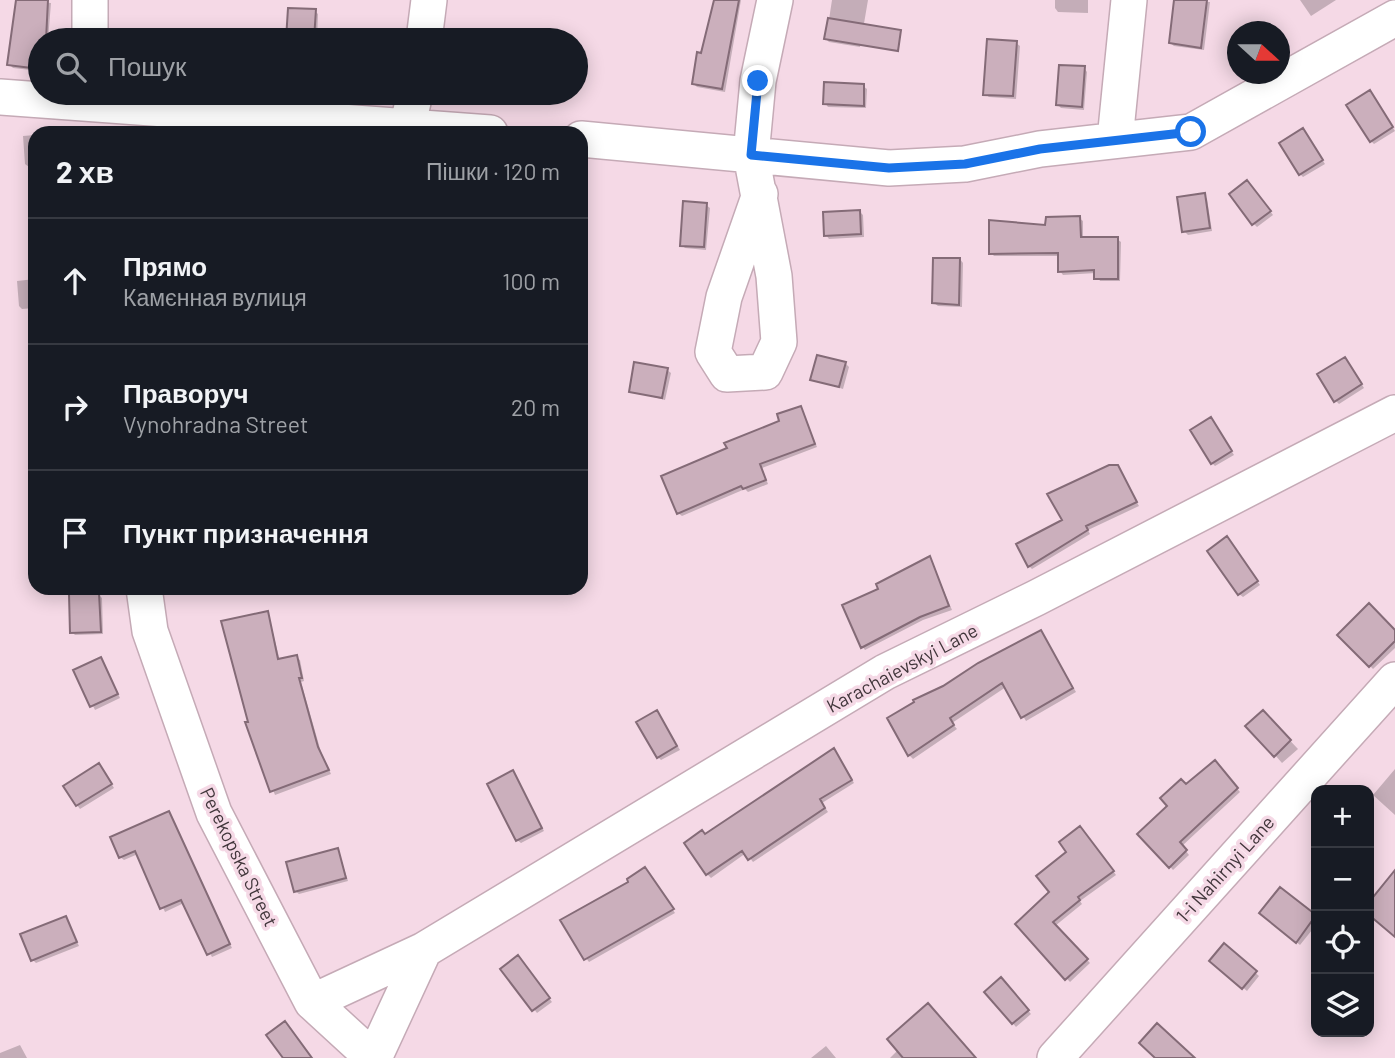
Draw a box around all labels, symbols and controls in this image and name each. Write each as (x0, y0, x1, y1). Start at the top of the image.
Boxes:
north arrow (1227, 21, 1290, 84)
search box (28, 28, 588, 105)
icon: search (52, 48, 90, 86)
text: Пошук (108, 50, 186, 81)
route end (742, 65, 773, 96)
route start (1175, 116, 1206, 147)
text: 2 хв (56, 153, 114, 189)
text: Пішки · 120 m (426, 157, 560, 185)
text: Прямо (123, 250, 207, 281)
icon: ahead (56, 262, 94, 300)
text: 100 m (502, 267, 560, 295)
text: Камєнная вулиця (123, 283, 307, 311)
text: Праворуч (123, 377, 249, 408)
icon: right (56, 388, 94, 426)
text: 20 m (511, 393, 560, 421)
text: Vynohradna Street (123, 410, 308, 438)
icon: arrive (56, 514, 94, 552)
text: Пункт призначення (123, 517, 369, 548)
street label: Karachaievskyi Lane (822, 618, 981, 717)
street label: Perekopska Street (196, 783, 283, 930)
map controls (1311, 785, 1374, 1037)
button: + (1311, 785, 1374, 848)
street label: 1-i Nahirnyi Lane (1171, 811, 1279, 927)
button: − (1311, 848, 1374, 911)
button: locate (1311, 911, 1374, 974)
button: layers (1311, 974, 1374, 1037)

